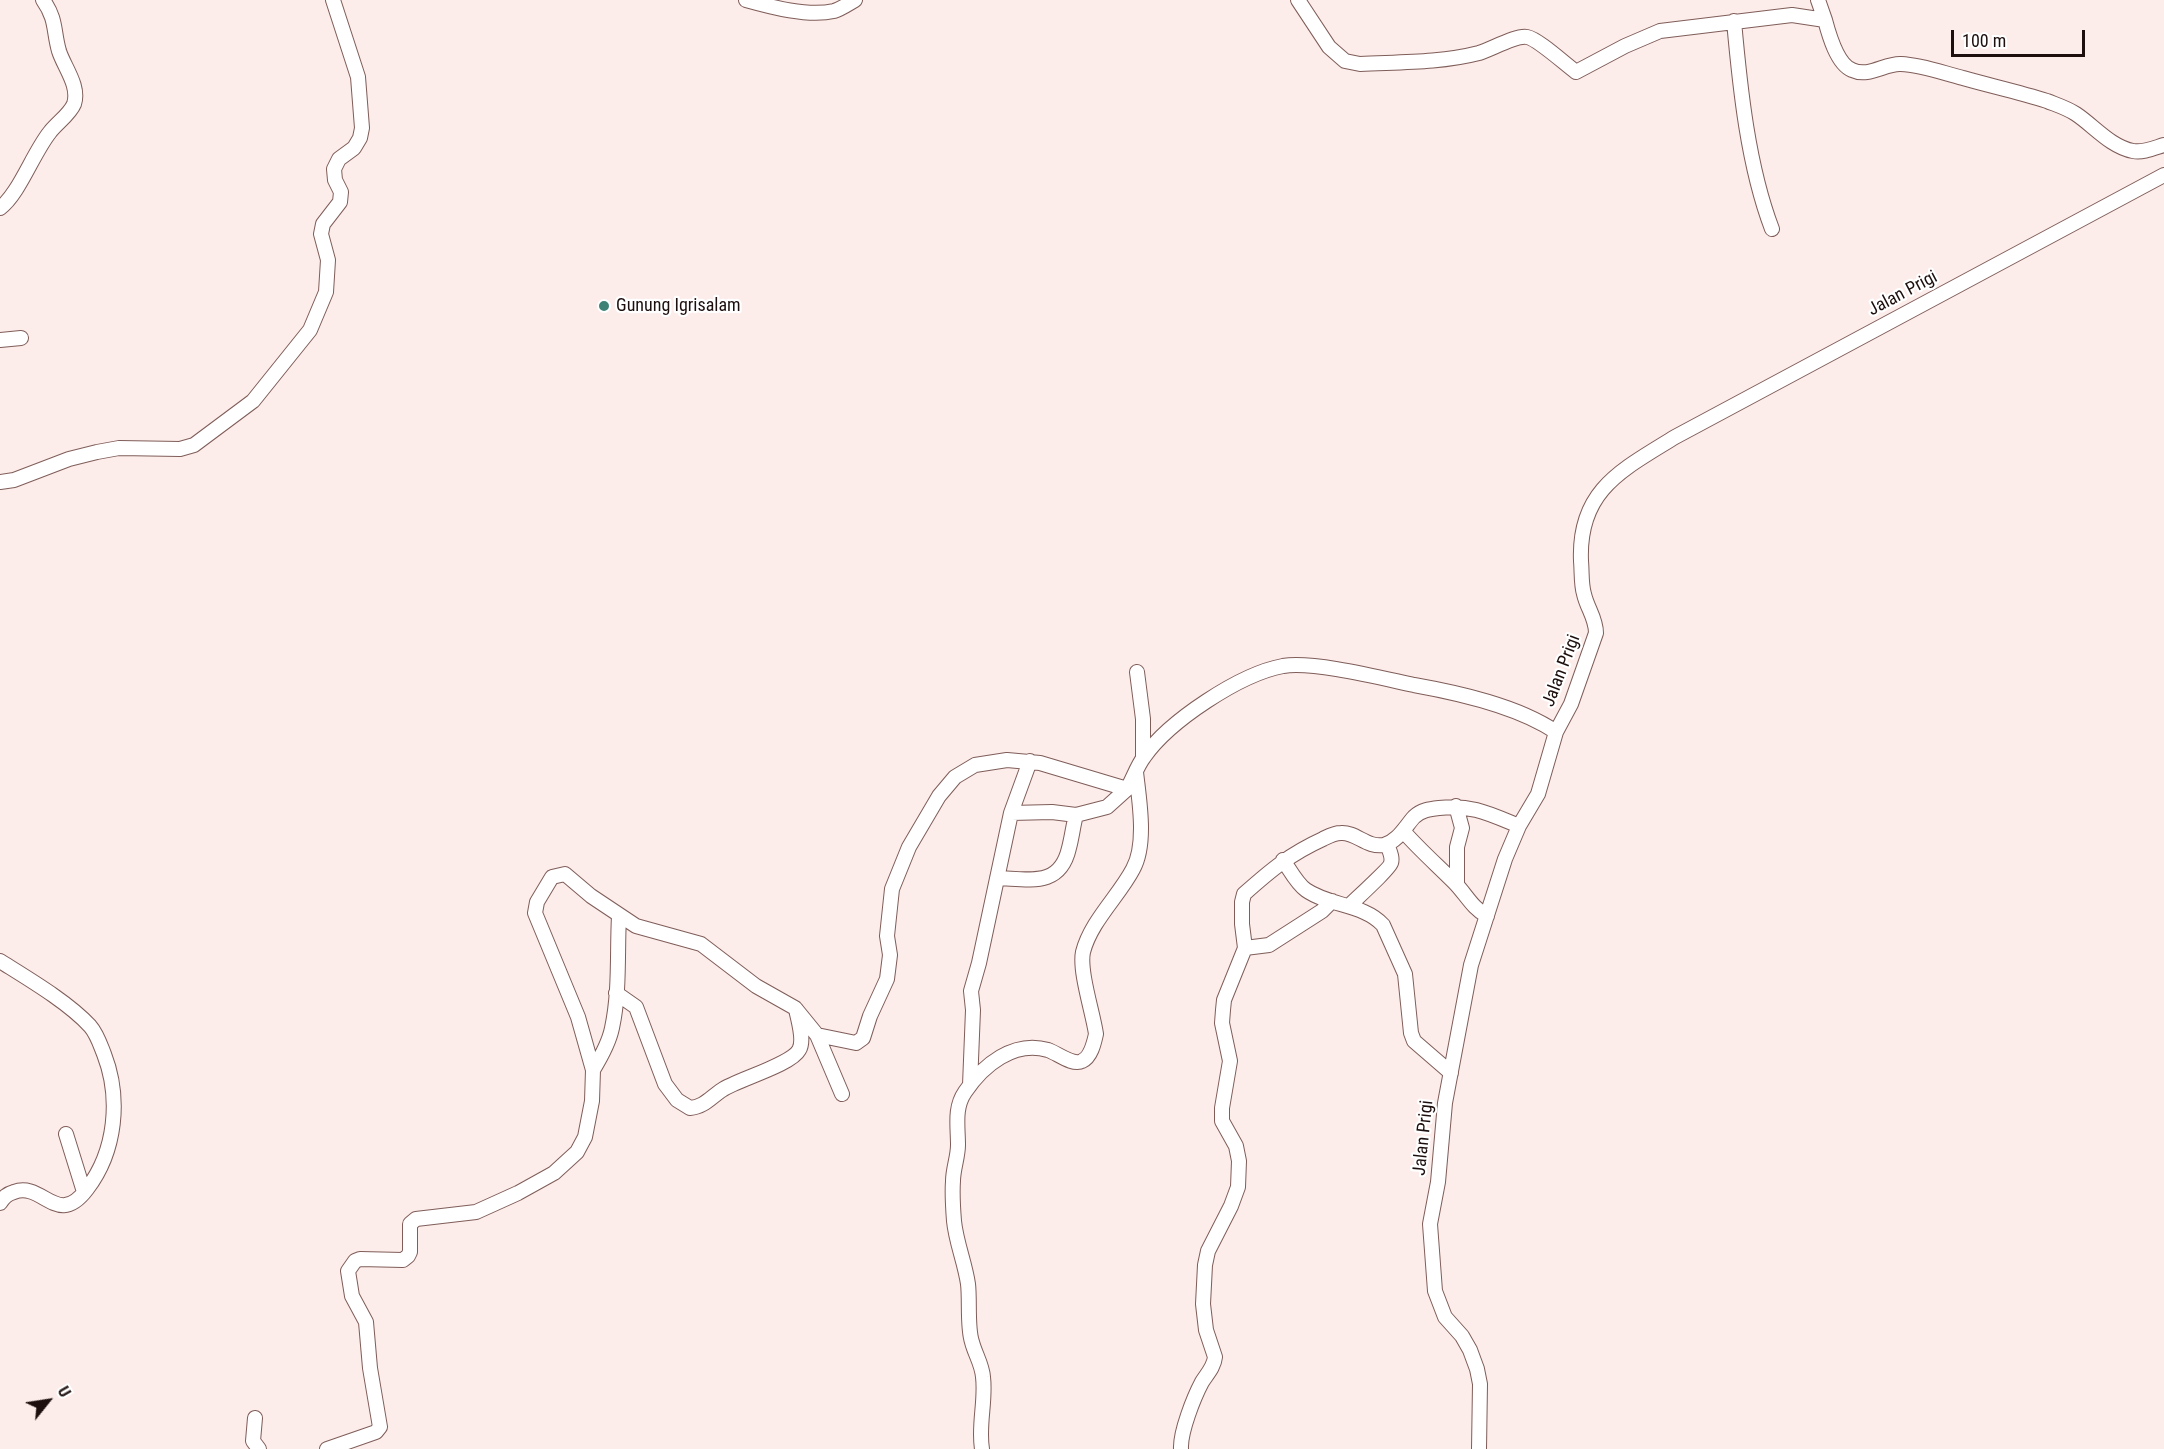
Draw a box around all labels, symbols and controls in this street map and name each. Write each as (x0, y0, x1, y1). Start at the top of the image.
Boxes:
scale bar (1954, 18, 2088, 56)
text: 100 m (1962, 30, 2006, 51)
street label: Jalan Prigi (1865, 267, 1941, 321)
place label: Gunung Igrisalam (616, 295, 741, 317)
marker: Gunung Igrisalam (597, 299, 611, 313)
street label: Jalan Prigi (1538, 632, 1586, 710)
street label: Jalan Prigi (1409, 1099, 1439, 1177)
north arrow (18, 1371, 78, 1431)
text: U (54, 1383, 75, 1400)

